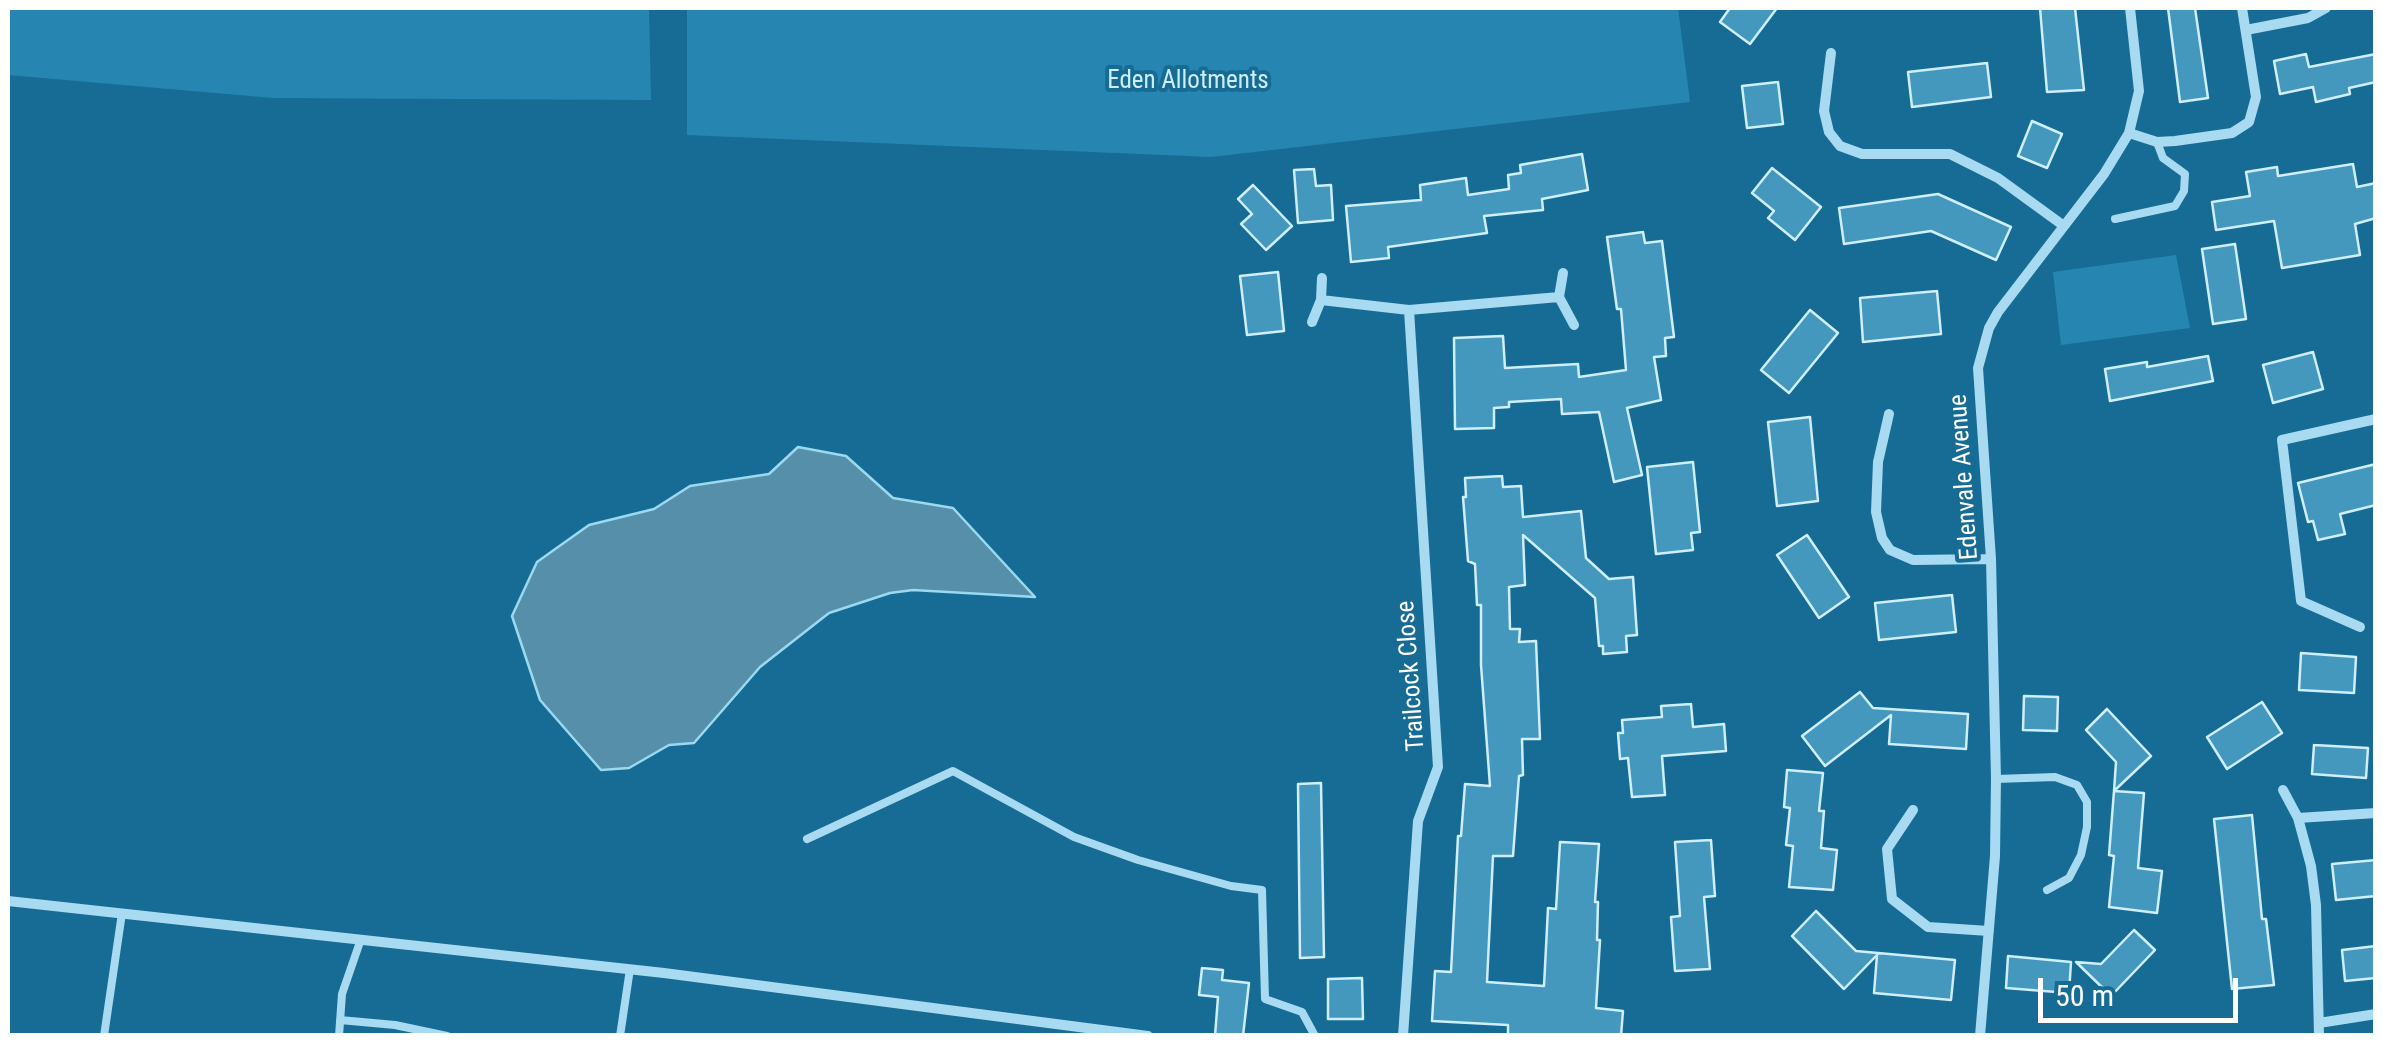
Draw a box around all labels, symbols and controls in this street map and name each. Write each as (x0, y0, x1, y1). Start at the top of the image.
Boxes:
park label: Eden Allotments (1107, 67, 1269, 97)
street label: Edenvale Avenue (1944, 393, 1986, 561)
street label: Trailcock Close (1392, 600, 1432, 752)
scale bar (2043, 958, 2243, 1020)
text: 50 m (2055, 978, 2114, 1013)

